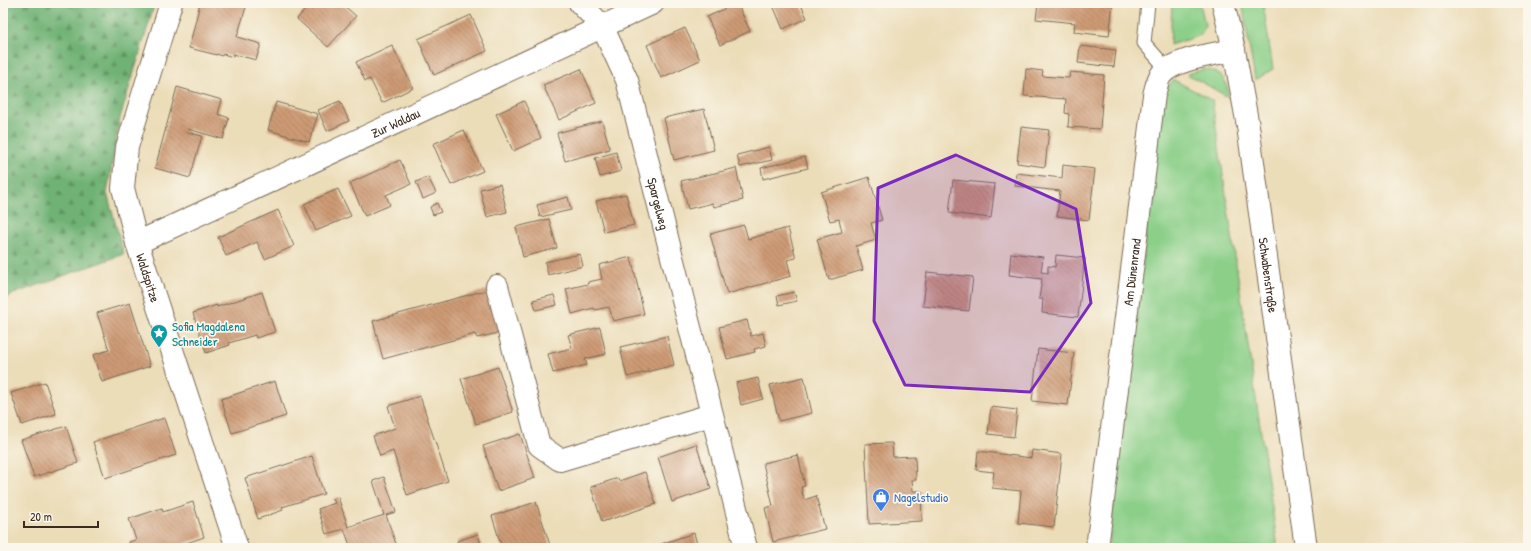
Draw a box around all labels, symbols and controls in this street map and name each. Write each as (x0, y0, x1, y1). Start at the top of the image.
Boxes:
street label: Zur Waldau (368, 104, 423, 142)
street label: Spargelweg (643, 176, 674, 232)
street label: Schwabenstraße (1254, 236, 1283, 314)
street label: Am Dünenrand (1119, 237, 1145, 307)
street label: Waldspitze (132, 251, 165, 304)
place label: Sofia Magdalena Schneider (172, 317, 245, 350)
place icon: Sofia Magdalena Schneider (149, 323, 169, 348)
shop icon: Nagelstudio (871, 487, 891, 512)
place label: Nagelstudio (894, 488, 948, 506)
scale bar (24, 503, 98, 529)
text: 20 m (30, 508, 52, 525)

